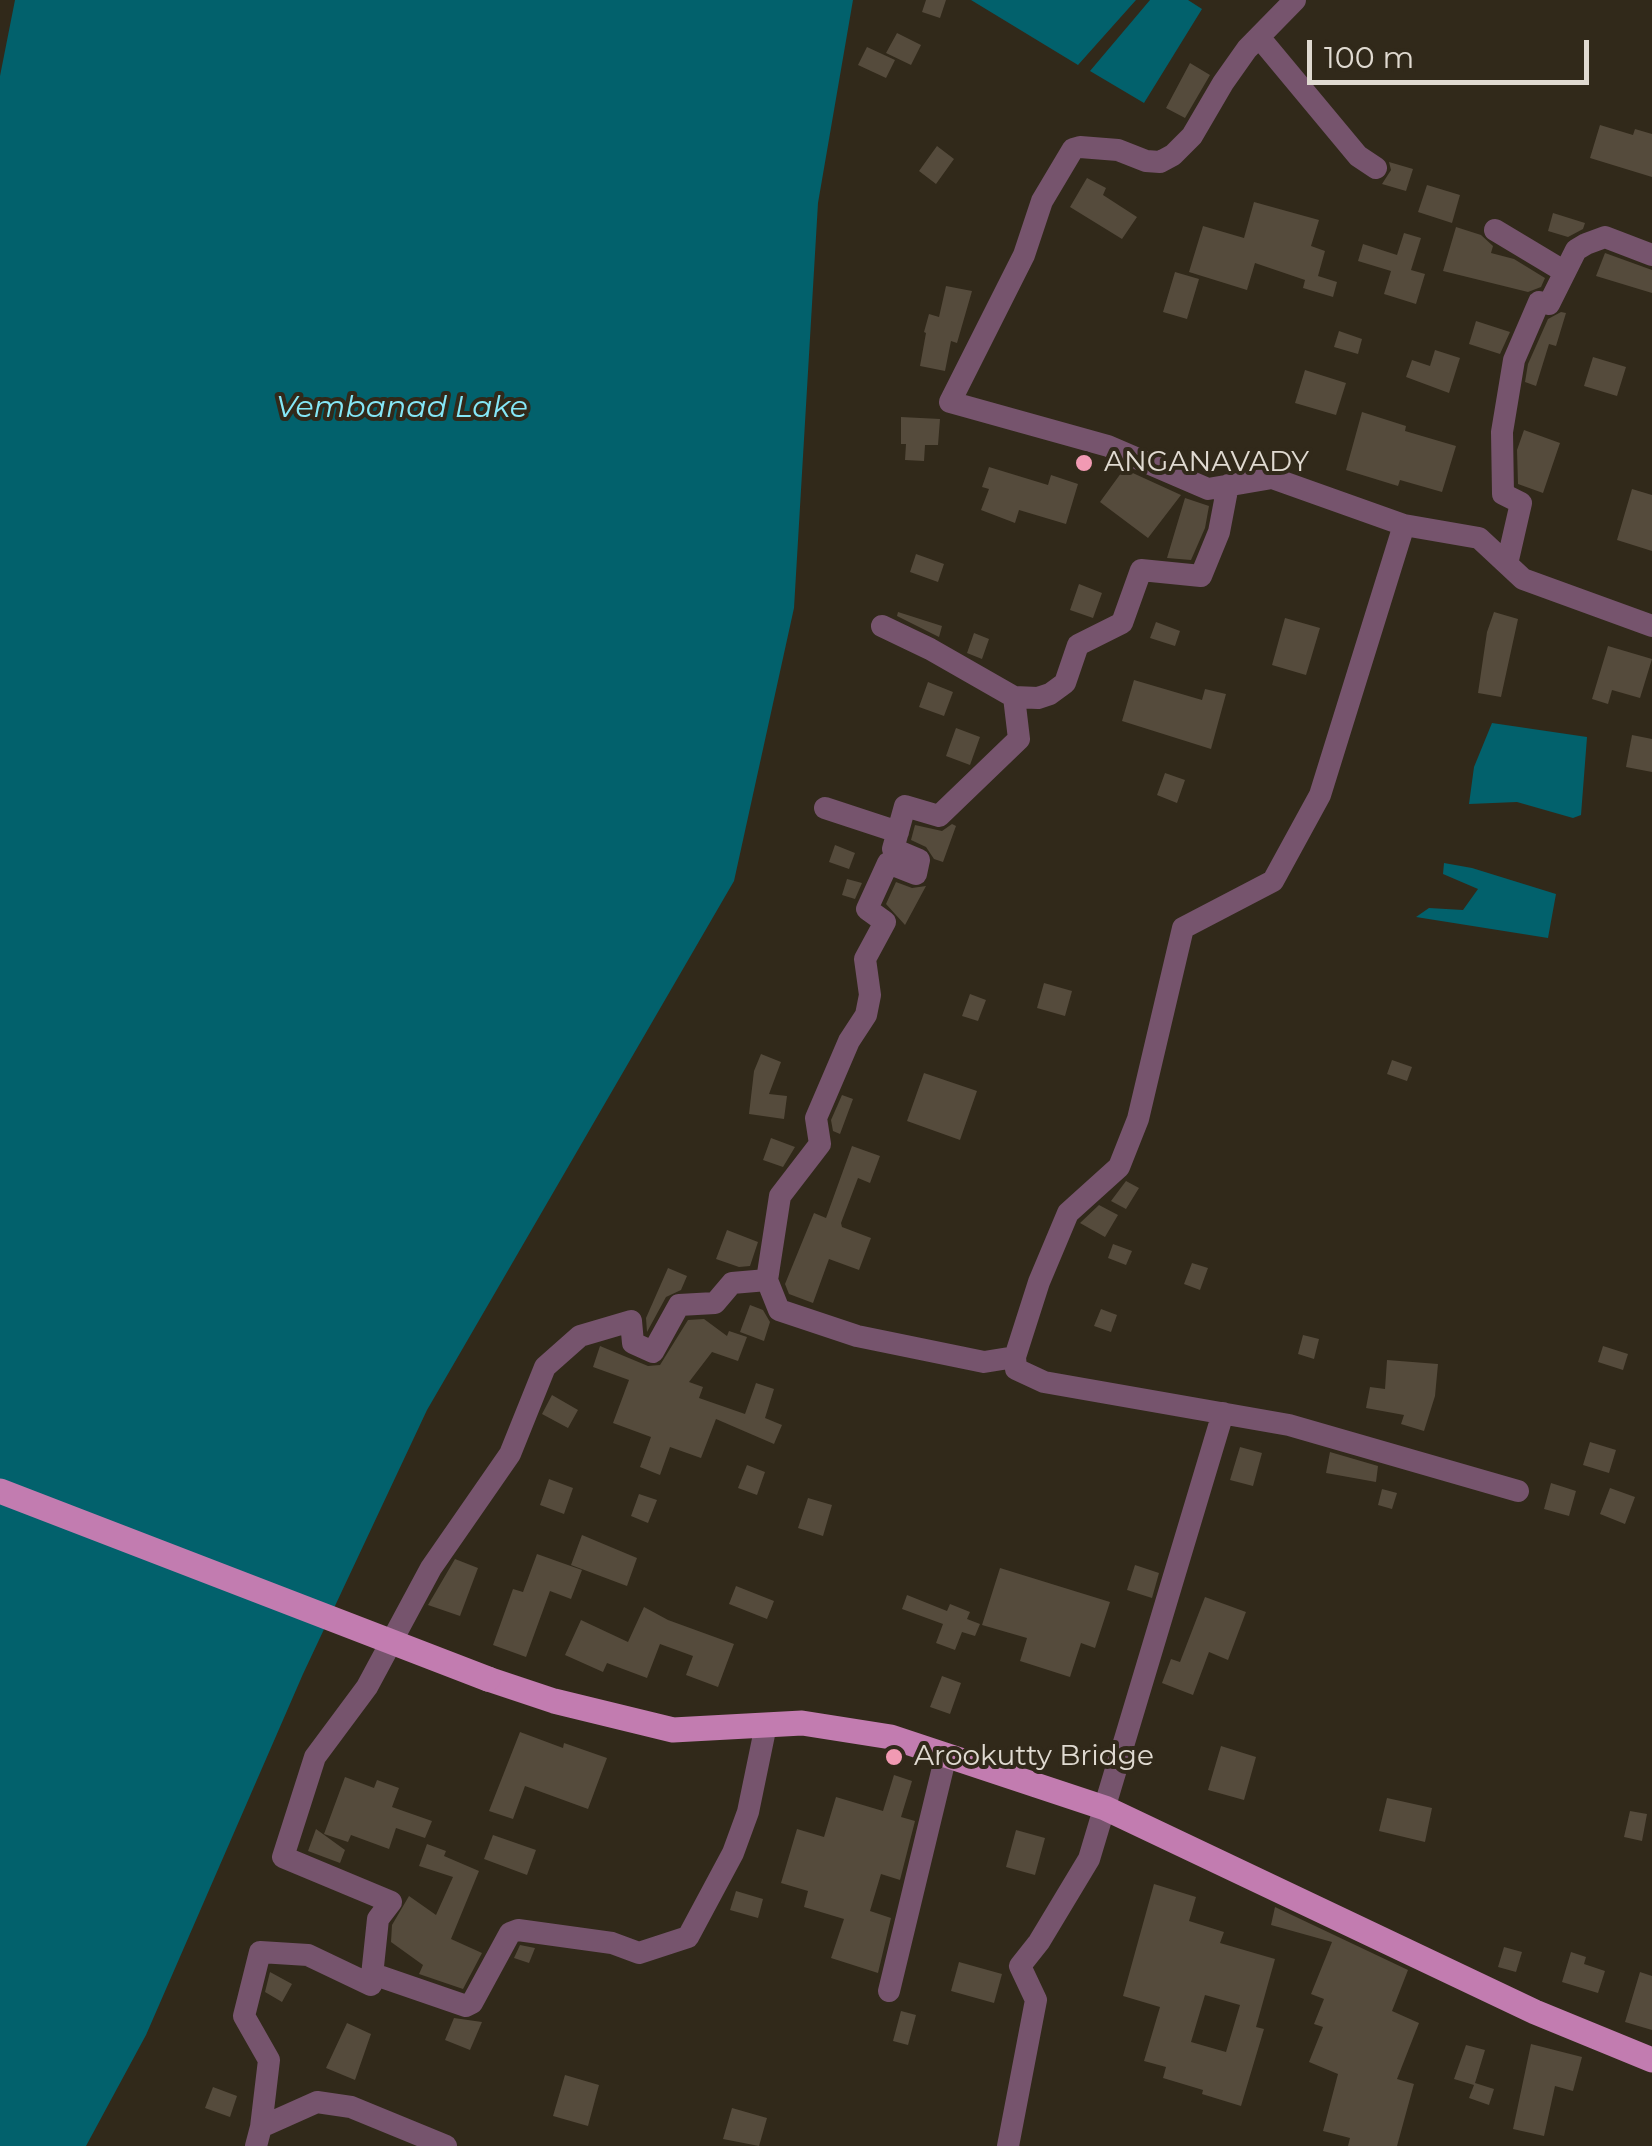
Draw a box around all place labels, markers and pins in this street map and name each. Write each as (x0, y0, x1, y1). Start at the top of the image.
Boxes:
place label: ANGANAVADY (1104, 446, 1309, 480)
marker: ANGANAVADY (1073, 452, 1095, 474)
place label: Arookutty Bridge (914, 1740, 1154, 1774)
marker: Arookutty Bridge (883, 1746, 905, 1768)

